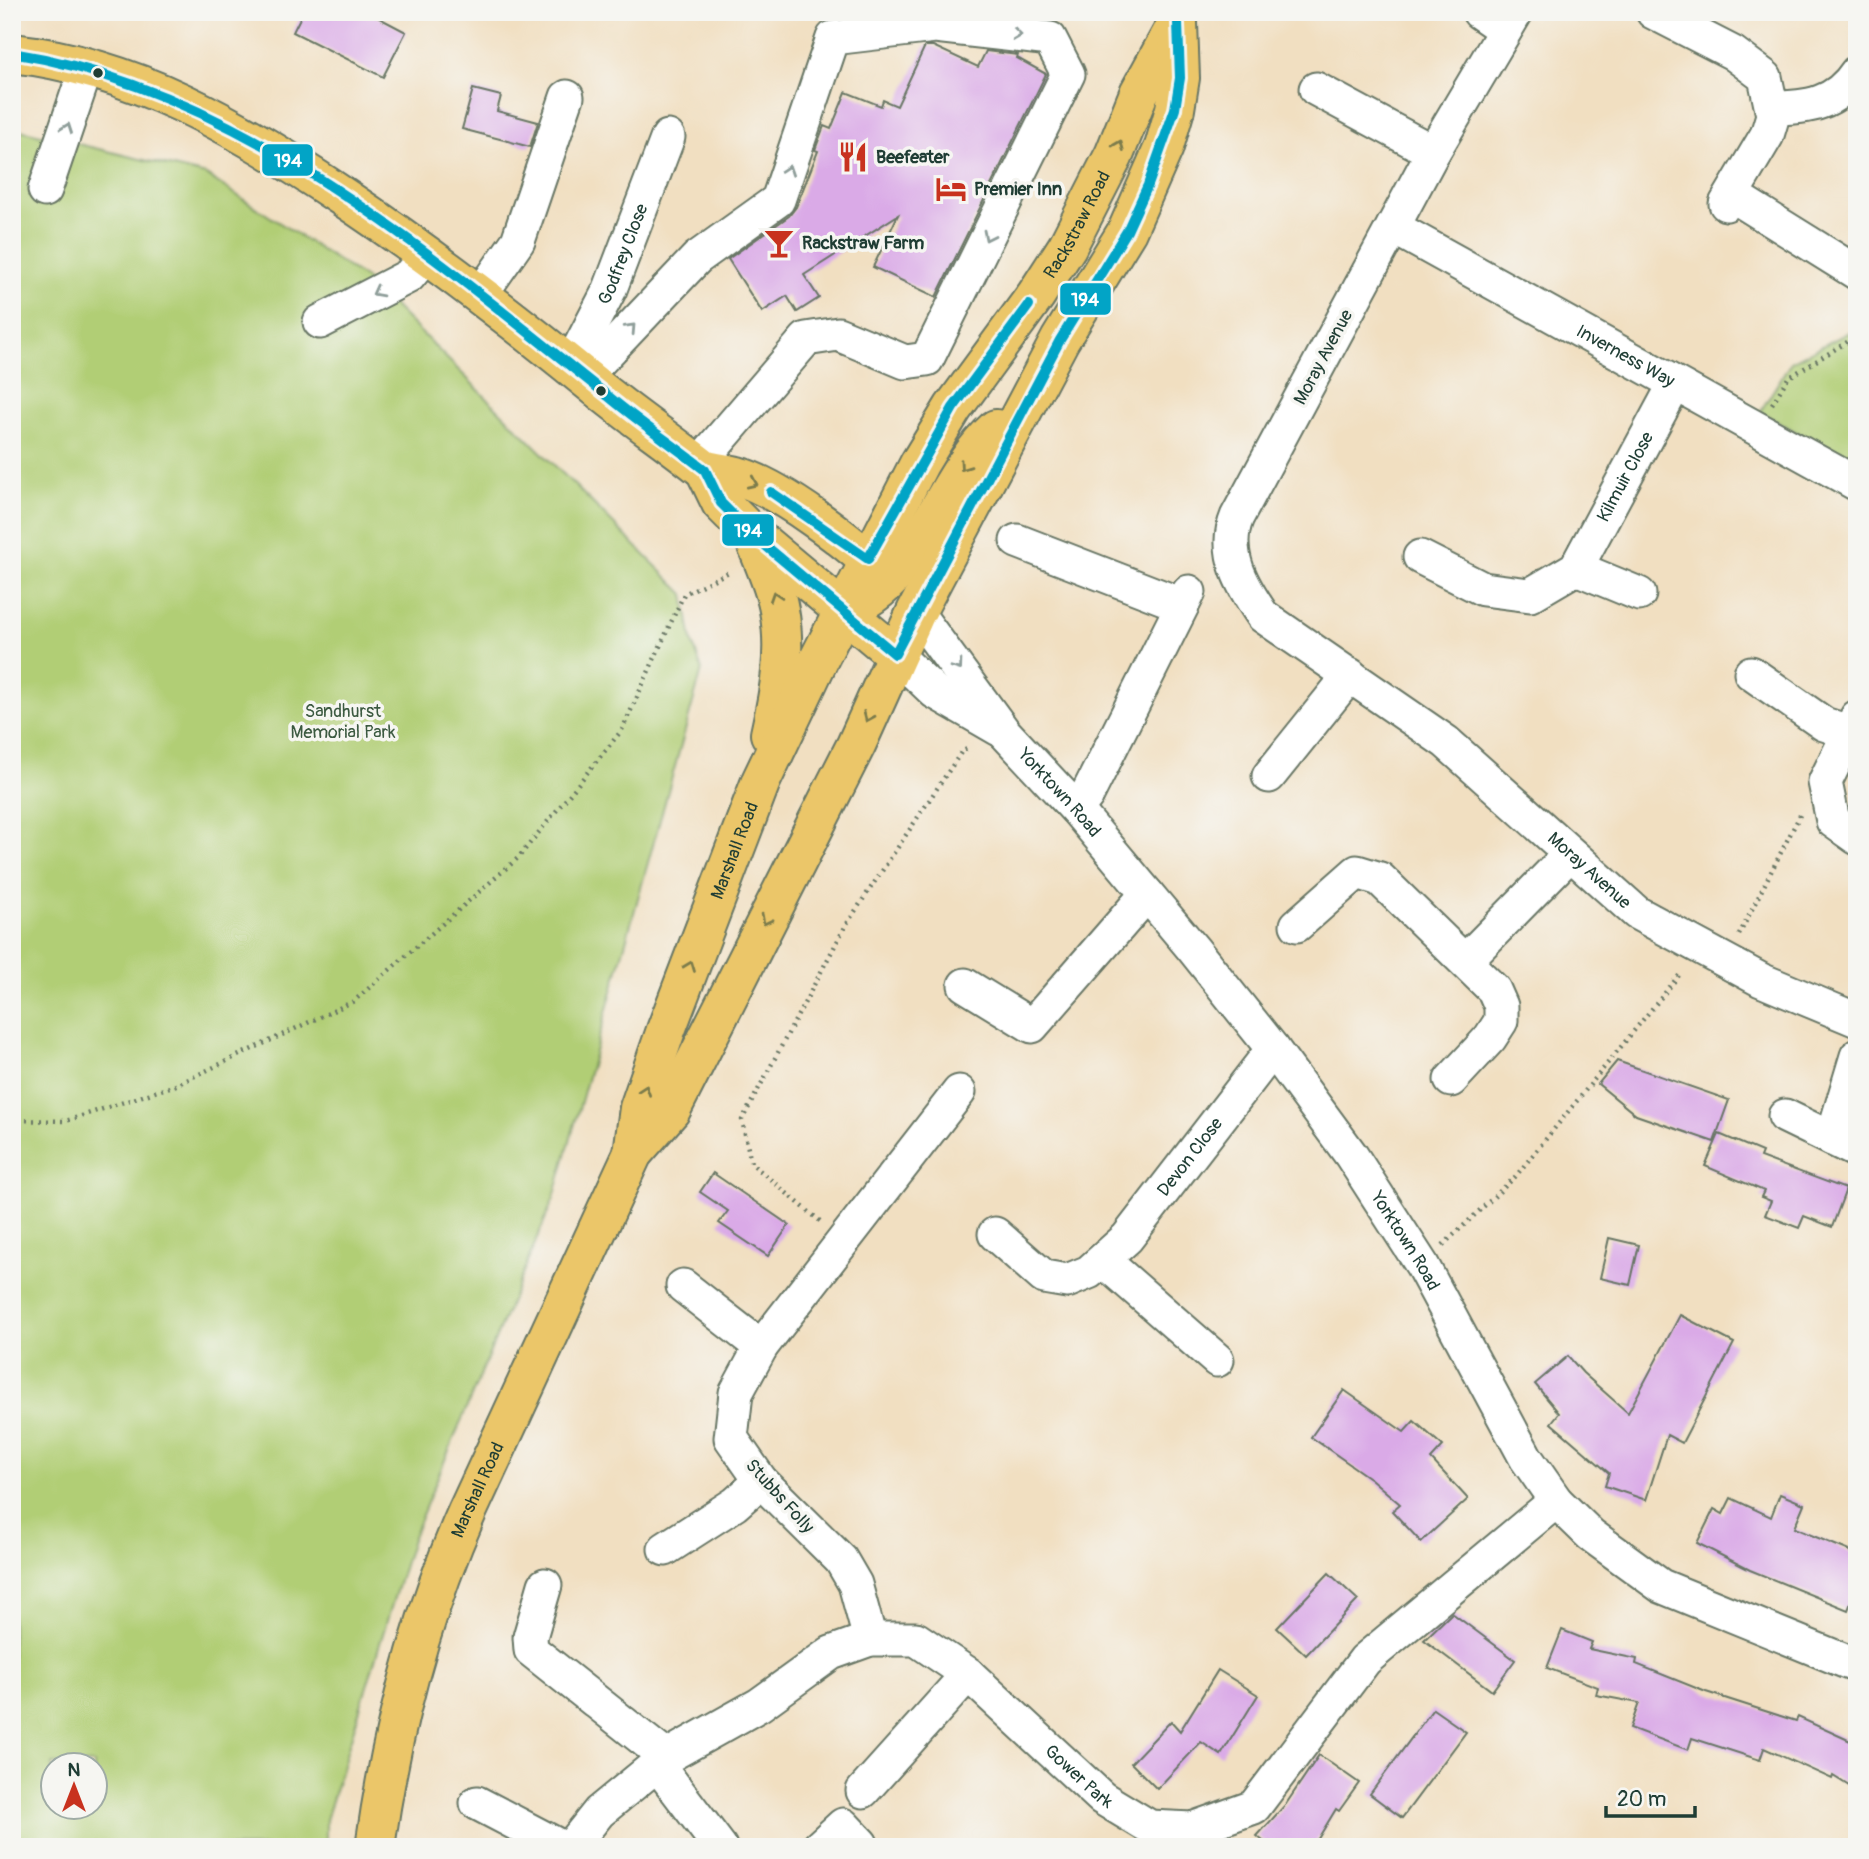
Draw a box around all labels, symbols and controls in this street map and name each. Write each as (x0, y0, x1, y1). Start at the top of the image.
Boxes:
one-way arrow (1011, 28, 1023, 43)
unlabelled marker (91, 66, 105, 80)
one-way arrow (59, 123, 73, 135)
restaurant icon: Beefeater (836, 140, 870, 174)
one-way arrow (1110, 140, 1124, 152)
line badge: 194 (261, 143, 314, 177)
place label: Beefeater (876, 146, 950, 169)
text: 194 (274, 149, 302, 173)
one-way arrow (780, 164, 794, 177)
street label: Rackstraw Road (1039, 167, 1116, 283)
hotel icon: Premier Inn (934, 172, 968, 206)
place label: Premier Inn (974, 178, 1062, 201)
street label: Godfrey Close (593, 201, 653, 309)
bar icon: Rackstraw Farm (762, 226, 796, 260)
one-way arrow (982, 228, 996, 241)
place label: Rackstraw Farm (802, 232, 924, 255)
line badge: 194 (1059, 282, 1112, 316)
one-way arrow (372, 284, 384, 298)
text: 194 (1071, 288, 1099, 312)
street label: Moray Avenue (1289, 306, 1358, 409)
street label: Inverness Way (1572, 320, 1679, 393)
one-way arrow (623, 323, 635, 336)
unlabelled marker (594, 384, 608, 398)
street label: Kilmuir Close (1592, 428, 1659, 526)
one-way arrow (960, 458, 972, 471)
one-way arrow (746, 475, 759, 489)
line badge: 194 (721, 513, 775, 547)
text: 194 (734, 519, 762, 543)
one-way arrow (769, 590, 783, 602)
one-way arrow (950, 659, 962, 671)
park label: Sandhurst Memorial Park (290, 700, 396, 744)
one-way arrow (862, 709, 876, 722)
street label: Yorktown Road (1012, 743, 1106, 842)
street label: Marshall Road (706, 799, 764, 903)
street label: Moray Avenue (1543, 827, 1636, 914)
one-way arrow (760, 913, 774, 925)
one-way arrow (682, 961, 696, 973)
one-way arrow (637, 1085, 651, 1097)
street label: Devon Close (1152, 1113, 1228, 1201)
street label: Yorktown Road (1365, 1186, 1445, 1295)
street label: Marshall Road (446, 1439, 510, 1541)
street label: Stubbs Folly (740, 1454, 819, 1539)
street label: Gower Park (1040, 1740, 1117, 1814)
north arrow (38, 1750, 108, 1820)
text: N (68, 1758, 81, 1782)
scale bar (1606, 1775, 1696, 1819)
text: 20 m (1617, 1786, 1666, 1813)

